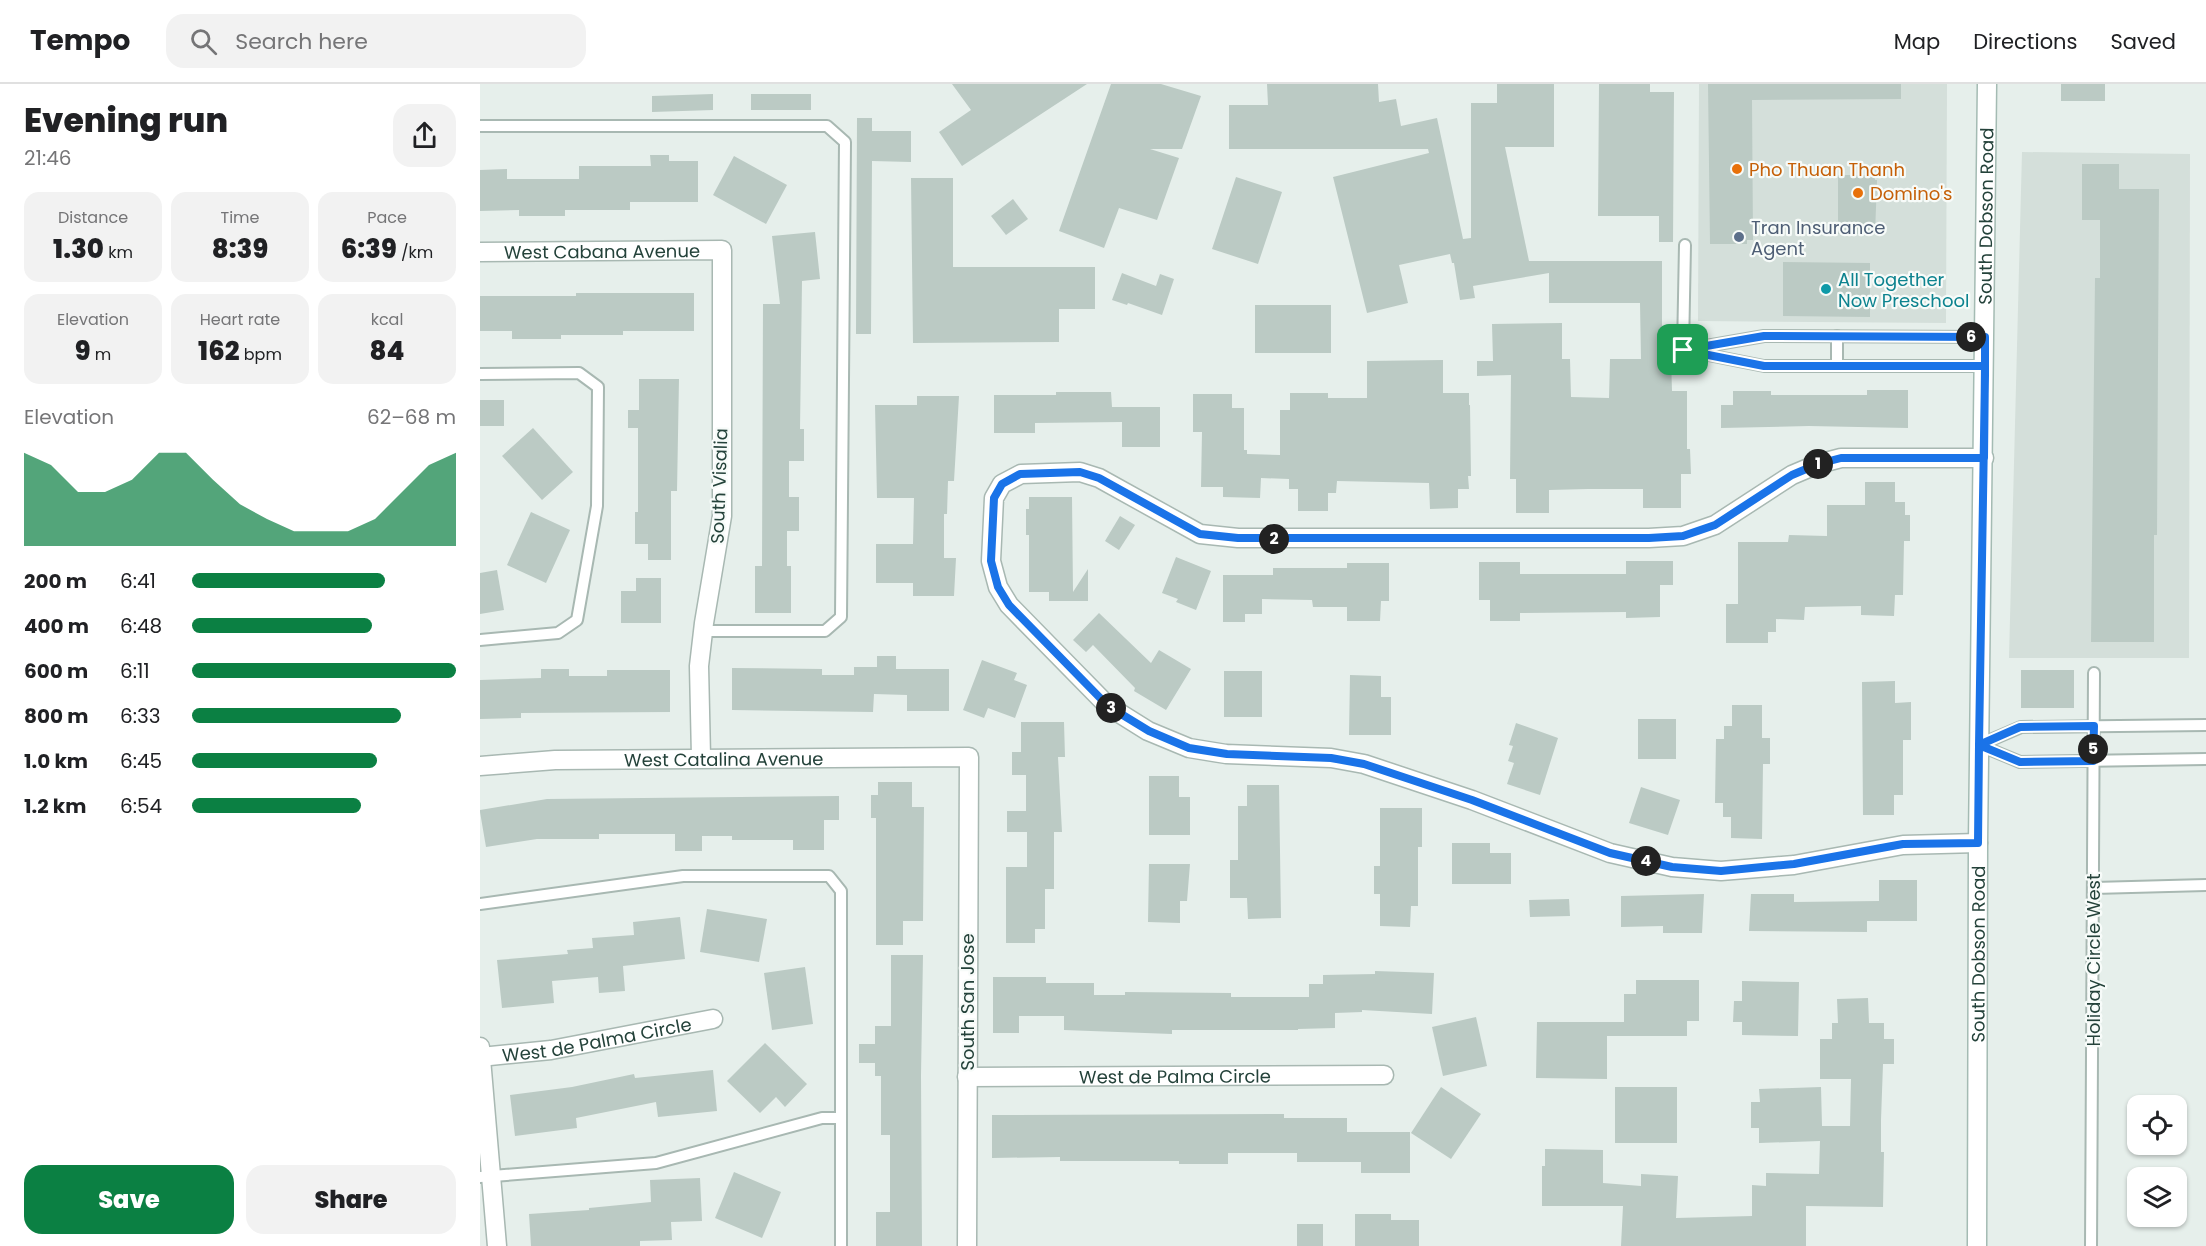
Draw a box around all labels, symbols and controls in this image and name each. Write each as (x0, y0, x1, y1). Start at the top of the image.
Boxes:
search box (166, 14, 586, 68)
text: Tempo (30, 21, 130, 60)
icon: search (187, 25, 220, 58)
text: Search here (235, 26, 368, 57)
text: Map (1894, 27, 1940, 56)
text: Directions (1973, 27, 2077, 56)
text: Saved (2110, 27, 2176, 56)
text: Evening run (24, 97, 228, 144)
button: share (393, 104, 456, 167)
street label: South Dobson Road (1972, 127, 1999, 305)
text: 21:46 (24, 144, 71, 172)
place label: Pho Thuan Thanh (1749, 157, 1905, 182)
marker: Pho Thuan Thanh (1730, 162, 1744, 176)
place label: Domino's (1870, 181, 1953, 206)
marker: Domino's (1851, 186, 1865, 200)
text: Distance (58, 206, 128, 229)
text: Time (221, 206, 260, 229)
text: Pace (367, 206, 407, 229)
place label: Tran Insurance Agent (1751, 215, 1885, 261)
marker: Tran Insurance Agent (1732, 230, 1746, 244)
text: 1.30 (53, 231, 104, 267)
text: 8:39 (212, 231, 268, 267)
text: 6:39 (341, 231, 397, 267)
street label: West Cabana Avenue (504, 238, 700, 264)
text: km (104, 241, 133, 264)
text: /km (397, 241, 433, 264)
place label: All Together Now Preschool (1838, 267, 1969, 313)
marker: All Together Now Preschool (1819, 282, 1833, 296)
text: Elevation (57, 308, 129, 331)
text: Heart rate (200, 308, 280, 331)
text: kcal (371, 308, 403, 331)
pin: 6 (1956, 322, 1986, 352)
pin (1657, 324, 1708, 375)
text: 6 (1966, 325, 1976, 348)
text: 9 (75, 333, 91, 369)
text: 162 (198, 333, 239, 369)
text: 84 (370, 333, 404, 369)
icon: arrive (1666, 333, 1699, 366)
text: m (91, 343, 111, 366)
text: bpm (239, 343, 282, 366)
text: Elevation (24, 403, 114, 431)
text: 62–68 m (367, 403, 456, 431)
street label: South Visalia (704, 428, 734, 544)
pin: 1 (1803, 449, 1833, 479)
text: 1 (1815, 452, 1821, 475)
pin: 2 (1259, 524, 1289, 554)
text: 2 (1269, 527, 1279, 550)
text: 200 m (24, 567, 87, 595)
text: 6:41 (120, 567, 156, 595)
text: 400 m (24, 612, 89, 640)
text: 6:48 (120, 612, 162, 640)
text: 600 m (24, 657, 88, 685)
text: 6:11 (120, 657, 150, 685)
pin: 3 (1096, 693, 1126, 723)
text: 3 (1106, 696, 1116, 719)
text: 800 m (24, 702, 88, 730)
text: 6:33 (120, 702, 161, 730)
pin: 5 (2078, 734, 2108, 764)
text: 5 (2088, 737, 2098, 760)
street label: West Catalina Avenue (624, 746, 824, 772)
text: 1.0 km (24, 747, 88, 775)
text: 6:45 (120, 747, 162, 775)
text: 1.2 km (24, 792, 86, 820)
text: 6:54 (120, 792, 162, 820)
pin: 4 (1631, 846, 1661, 876)
text: 4 (1641, 849, 1651, 872)
street label: South Dobson Road (1965, 865, 1990, 1043)
street label: Holiday Circle West (2081, 873, 2106, 1047)
street label: South San Jose (955, 933, 980, 1071)
street label: West de Palma Circle (501, 1011, 693, 1067)
street label: West de Palma Circle (1079, 1063, 1271, 1089)
map controls (2127, 1095, 2187, 1227)
button: locate (2127, 1095, 2187, 1155)
button: Save (24, 1165, 234, 1234)
button: Share (246, 1165, 456, 1234)
button: layers (2127, 1167, 2187, 1227)

